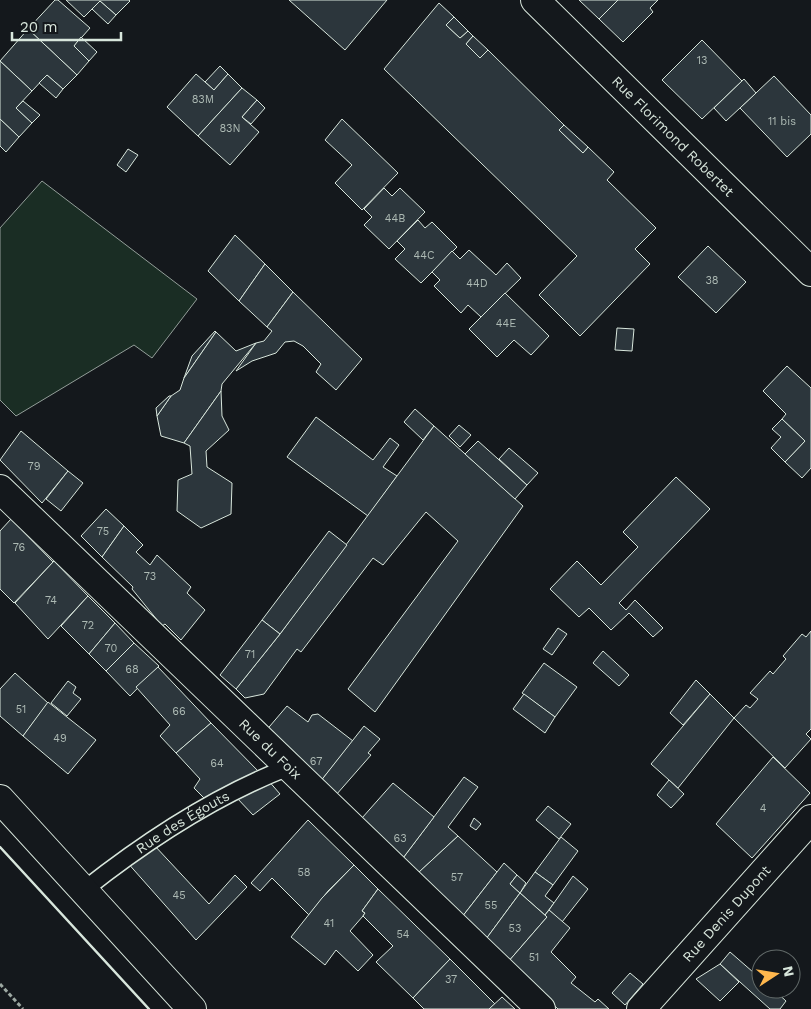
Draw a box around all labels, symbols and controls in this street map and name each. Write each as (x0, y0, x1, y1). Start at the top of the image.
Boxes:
scale bar (12, 10, 121, 42)
text: 20 m (20, 18, 58, 36)
house number: 13 (697, 54, 707, 67)
street label: Rue Florimond Robertet (609, 73, 738, 200)
house number: 83M (192, 93, 214, 106)
house number: 11 bis (768, 115, 796, 128)
house number: 83N (219, 122, 241, 135)
house number: 44B (385, 212, 405, 225)
house number: 44C (414, 249, 435, 262)
house number: 38 (705, 274, 719, 287)
house number: 44D (466, 277, 488, 290)
house number: 44E (496, 317, 516, 330)
house number: 79 (28, 460, 41, 473)
house number: 75 (97, 525, 109, 538)
house number: 76 (13, 541, 26, 554)
house number: 73 (144, 570, 156, 583)
house number: 74 (45, 594, 57, 607)
house number: 72 (82, 619, 94, 632)
house number: 70 (105, 642, 118, 655)
house number: 71 (245, 648, 255, 661)
house number: 68 (125, 663, 139, 676)
house number: 51 (16, 703, 26, 716)
house number: 66 (172, 705, 186, 718)
street label: Rue du Foix (236, 715, 305, 782)
house number: 49 (53, 732, 67, 745)
house number: 67 (310, 755, 322, 768)
house number: 64 (210, 757, 224, 770)
street label: Rue des Égouts (133, 787, 232, 857)
house number: 4 (760, 802, 767, 815)
house number: 63 (393, 832, 407, 845)
street label: Rue Denis Dupont (679, 862, 774, 965)
house number: 58 (297, 866, 311, 879)
house number: 57 (451, 871, 463, 884)
house number: 45 (172, 889, 186, 902)
house number: 55 (485, 899, 497, 912)
house number: 41 (324, 917, 334, 930)
house number: 53 (509, 922, 521, 935)
house number: 54 (396, 928, 410, 941)
north arrow (751, 949, 801, 999)
house number: 51 (529, 951, 539, 964)
text: N (780, 965, 798, 978)
house number: 37 (445, 973, 457, 986)

